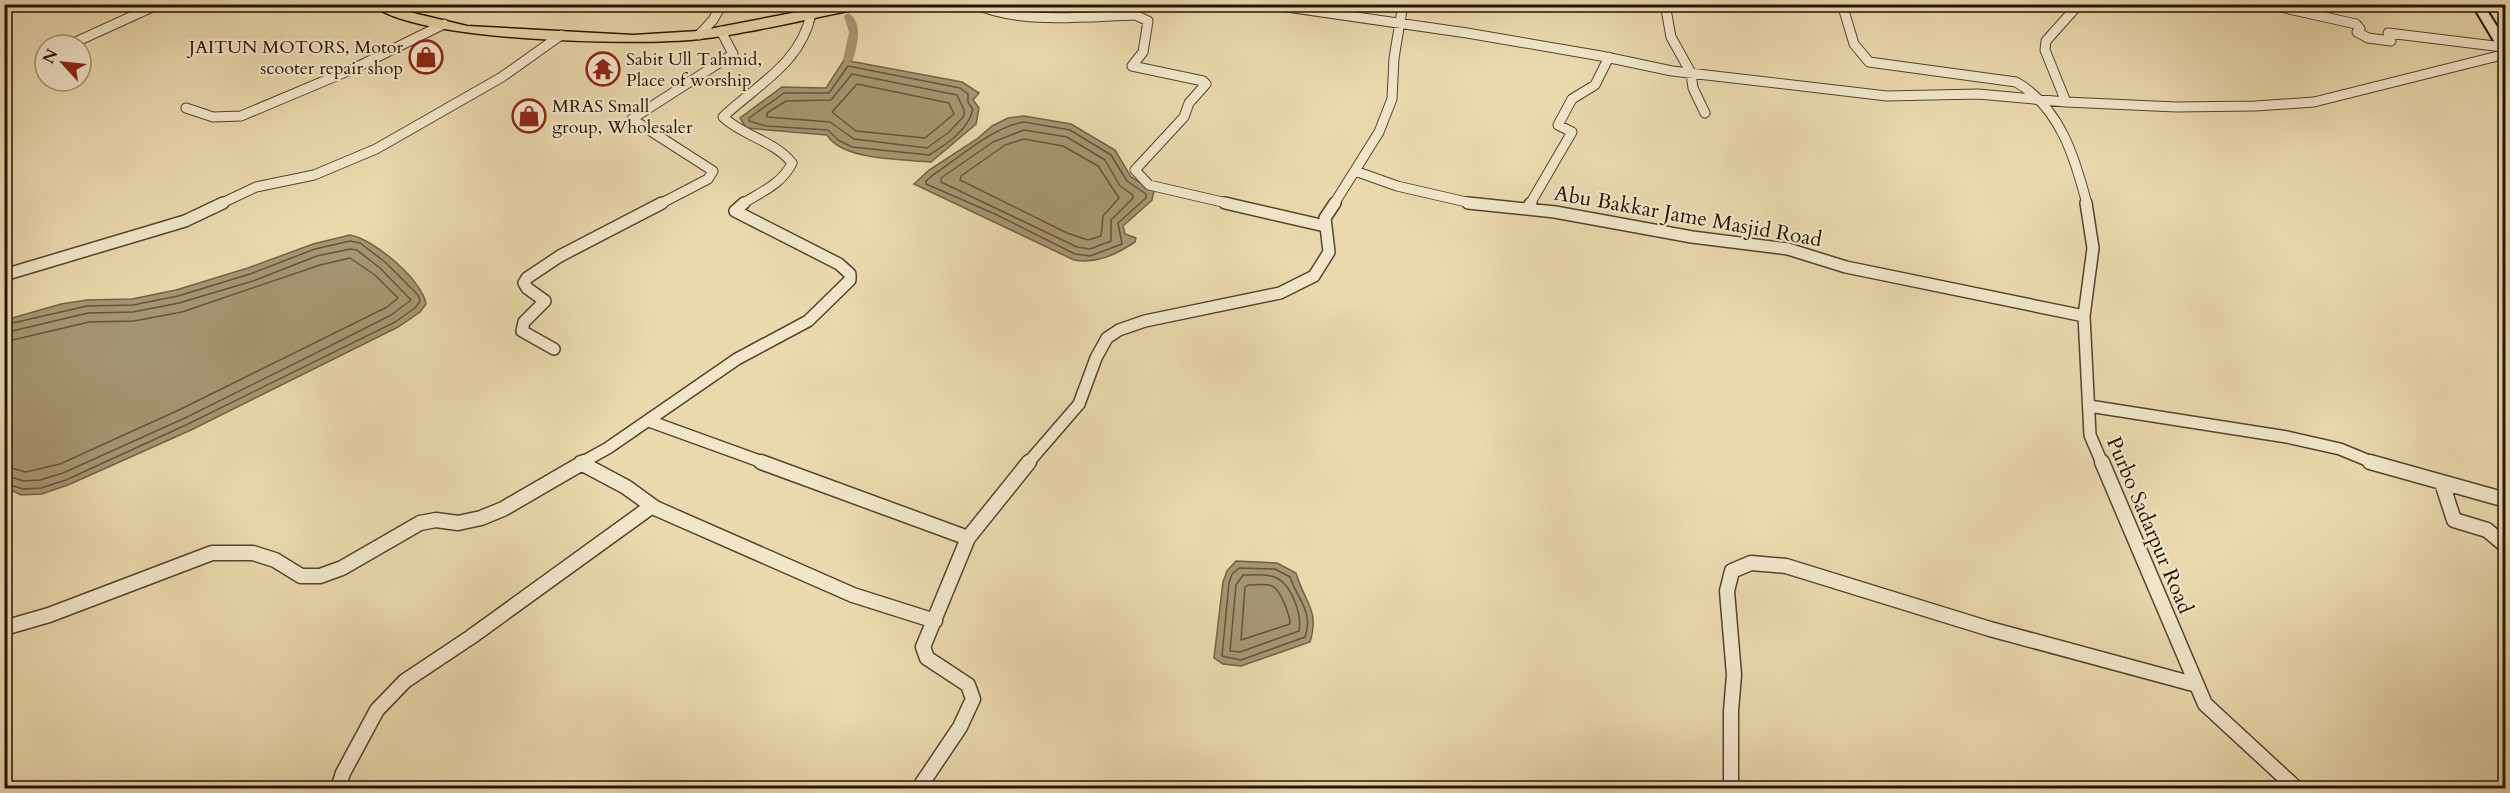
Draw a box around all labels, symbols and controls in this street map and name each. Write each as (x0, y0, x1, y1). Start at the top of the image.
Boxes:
north arrow (33, 33, 93, 93)
place label: JAITUN MOTORS, Motor scooter repair shop (186, 35, 403, 81)
shop icon: JAITUN MOTORS, Motor scooter repair shop (408, 39, 444, 75)
text: N (38, 45, 64, 68)
place label: Sabit Ull Tahmid, Place of worship (626, 47, 762, 93)
temple icon: Sabit Ull Tahmid, Place of worship (585, 51, 621, 87)
place label: MRAS Small group, Wholesaler (552, 94, 693, 140)
shop icon: MRAS Small group, Wholesaler (511, 98, 547, 134)
street label: Abu Bakkar Jame Masjid Road (1552, 179, 1824, 254)
street label: Purbo Sadarpur Road (2099, 432, 2200, 618)

